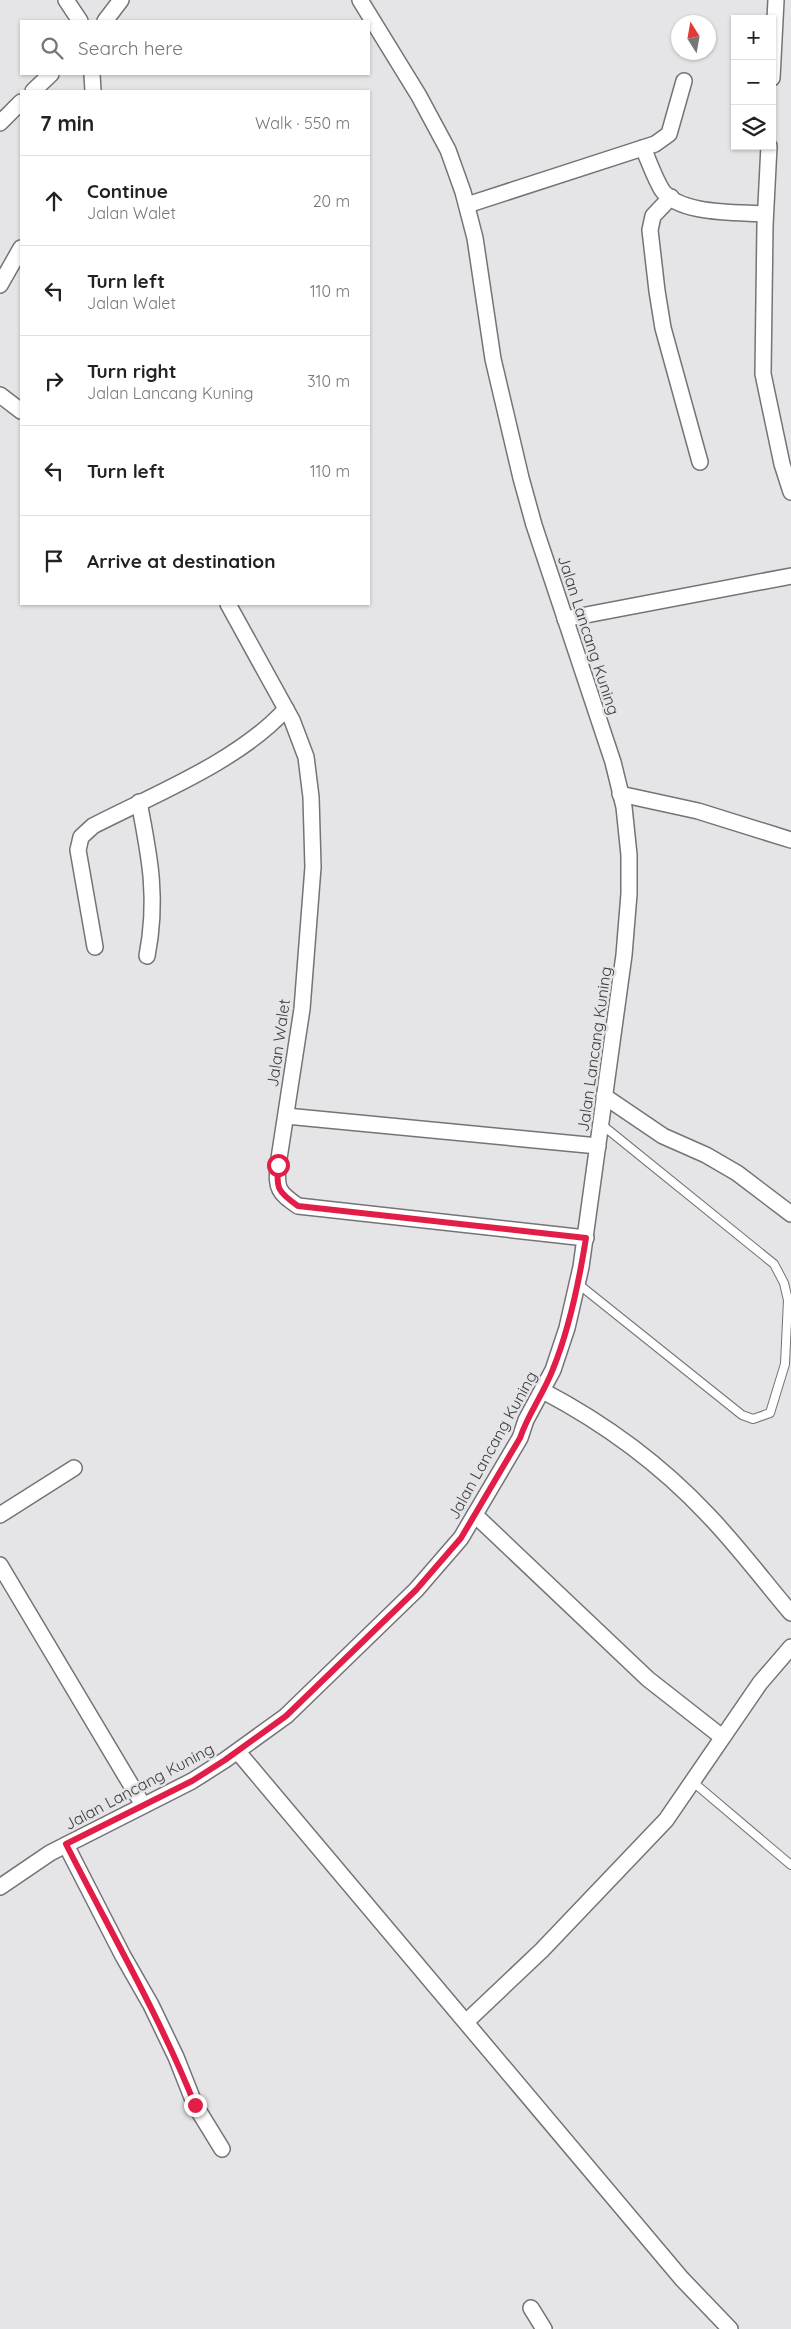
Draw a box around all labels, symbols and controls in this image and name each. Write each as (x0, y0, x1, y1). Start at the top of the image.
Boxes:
north arrow (671, 15, 716, 60)
map controls (731, 15, 776, 150)
button: + (731, 15, 776, 60)
search box (20, 20, 370, 75)
icon: search (38, 34, 66, 62)
text: Search here (78, 36, 183, 60)
button: − (731, 60, 776, 105)
button: layers (731, 105, 776, 150)
text: 7 min (40, 110, 94, 136)
text: Walk · 550 m (255, 113, 350, 133)
text: Continue (87, 179, 168, 203)
icon: ahead (40, 187, 68, 215)
text: 20 m (313, 191, 350, 211)
text: Jalan Walet (87, 203, 176, 223)
text: Turn left (87, 269, 165, 293)
icon: left (40, 277, 68, 305)
text: 110 m (310, 281, 350, 301)
text: Jalan Walet (87, 293, 176, 313)
text: Turn right (87, 359, 176, 383)
icon: right (40, 367, 68, 395)
text: 310 m (307, 371, 350, 391)
text: Jalan Lancang Kuning (87, 383, 254, 403)
icon: left (40, 457, 68, 485)
text: Turn left (87, 459, 165, 483)
text: 110 m (310, 461, 350, 481)
icon: arrive (40, 547, 68, 575)
text: Arrive at destination (87, 549, 276, 573)
street label: Jalan Lancang Kuning (554, 553, 624, 717)
street label: Jalan Lancang Kuning (573, 965, 615, 1133)
street label: Jalan Walet (262, 998, 294, 1088)
route start (267, 1154, 290, 1177)
street label: Jalan Lancang Kuning (443, 1367, 541, 1523)
street label: Jalan Lancang Kuning (61, 1738, 217, 1834)
route end (184, 2094, 207, 2117)

